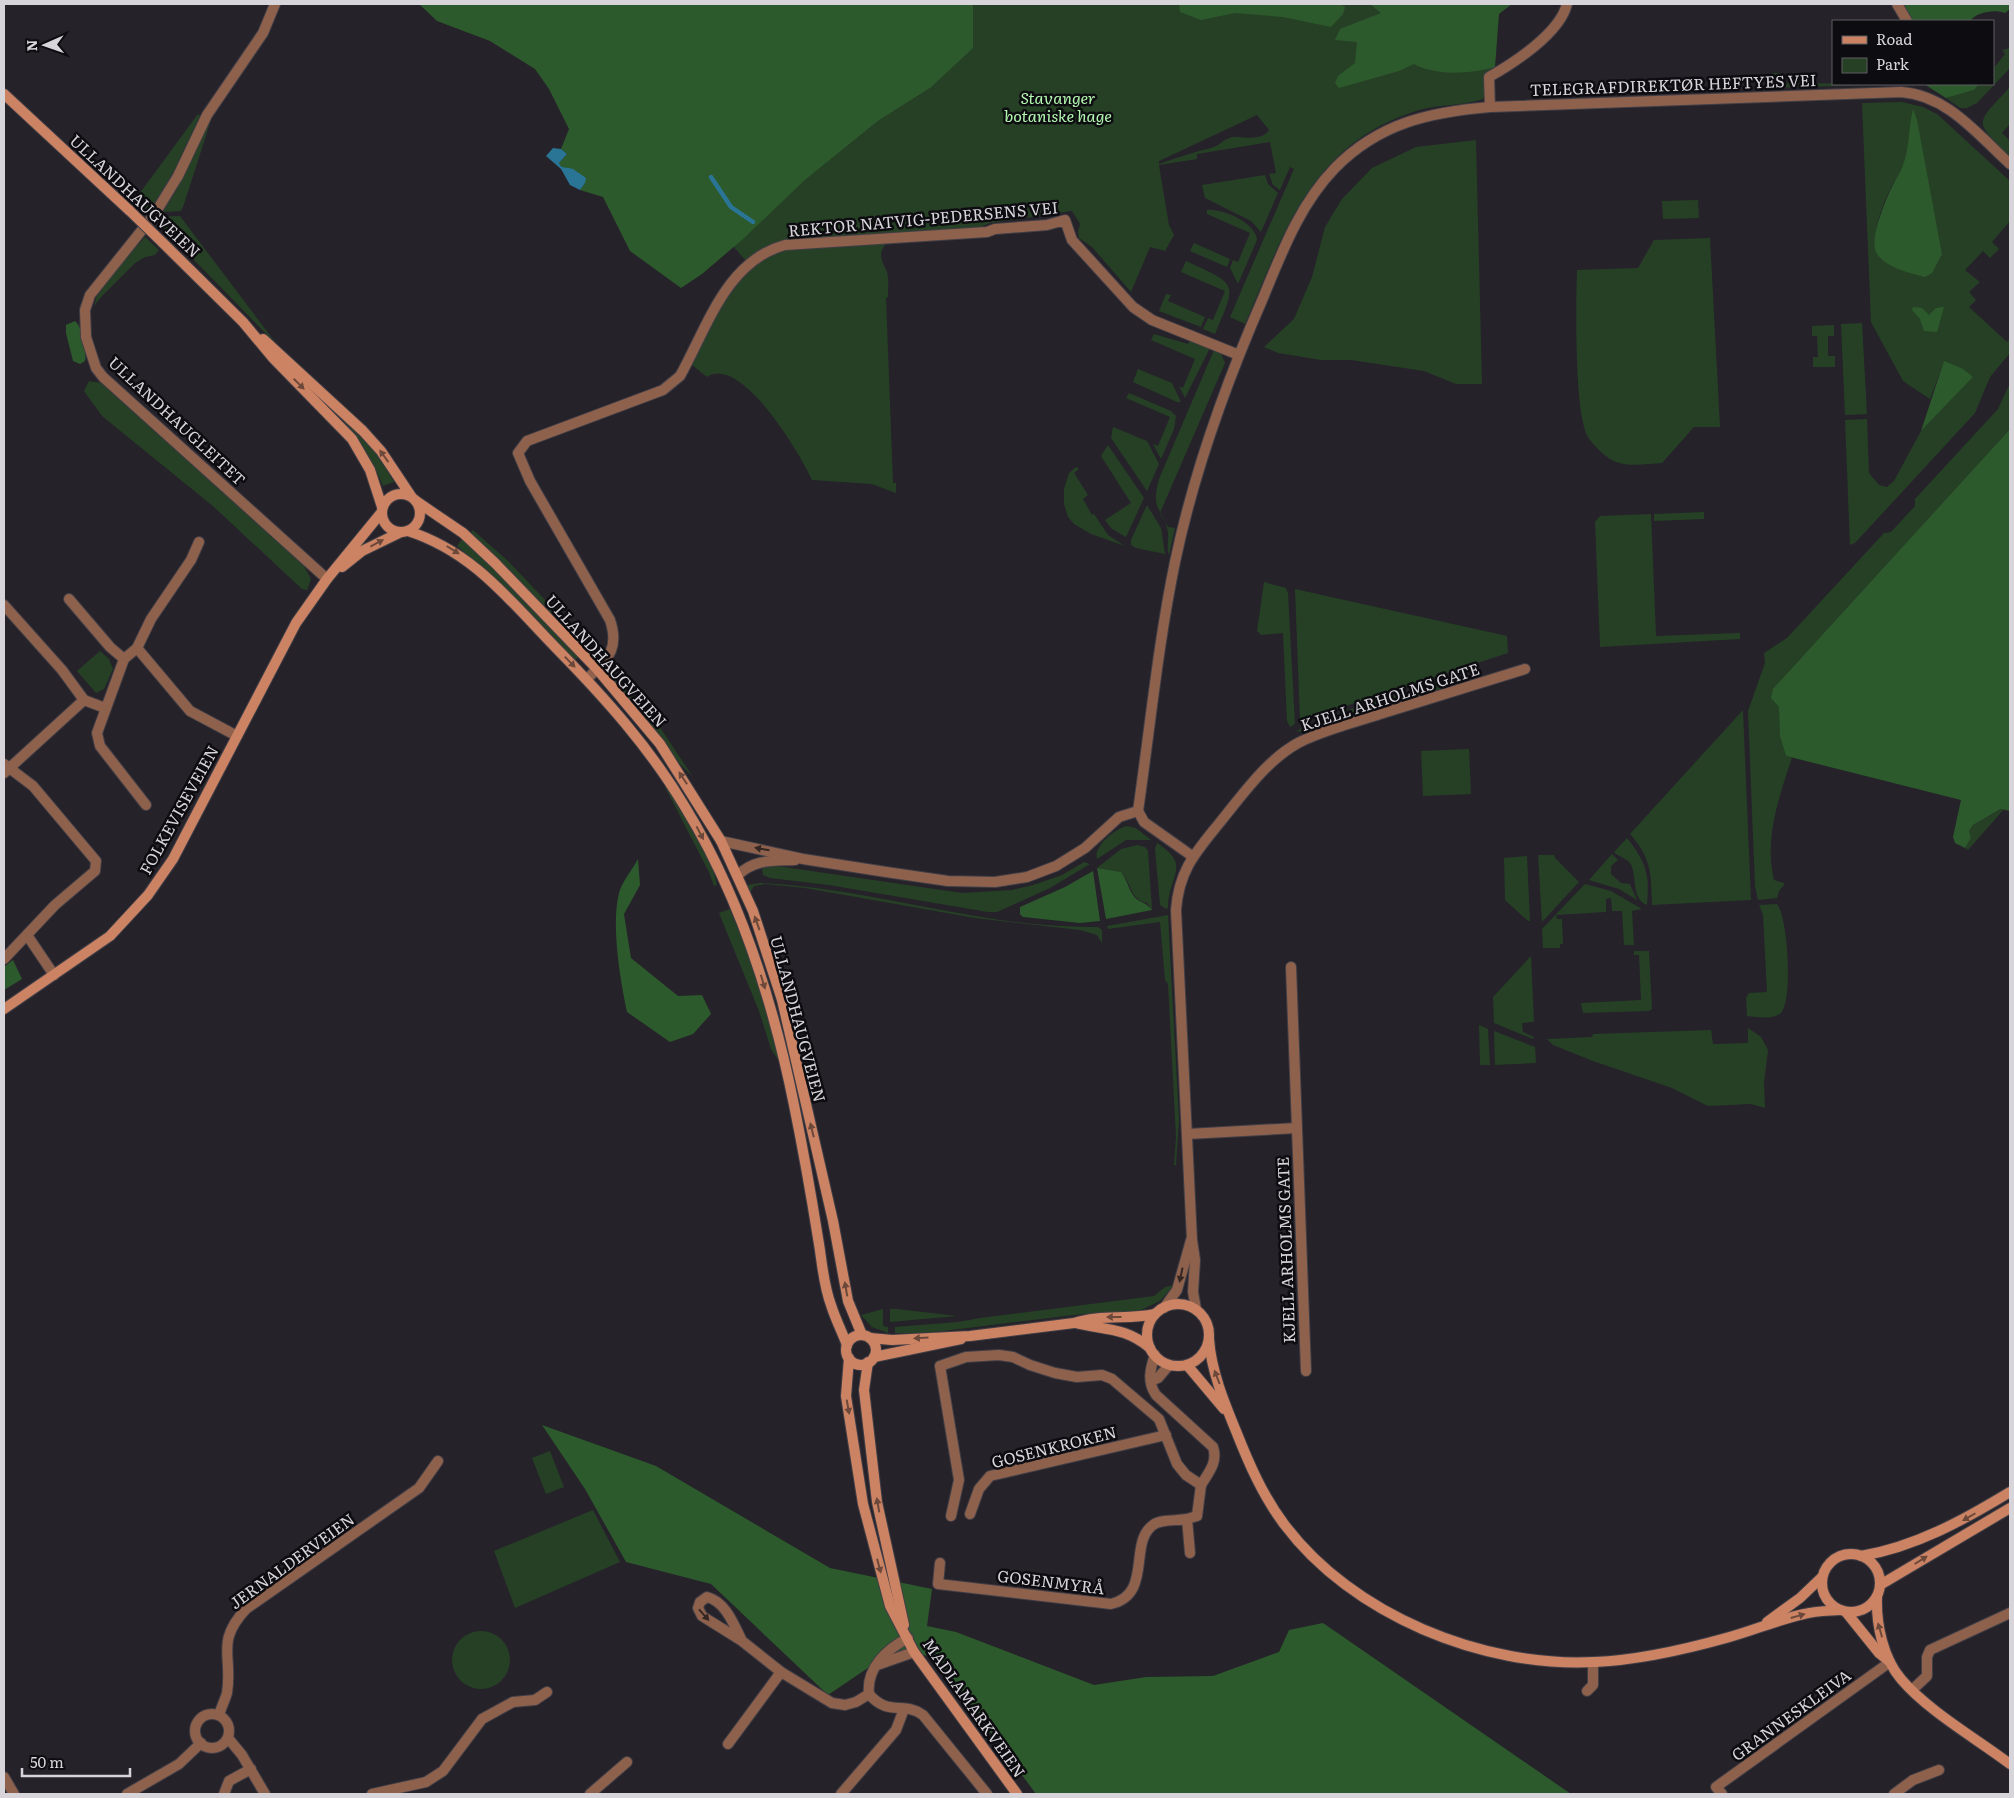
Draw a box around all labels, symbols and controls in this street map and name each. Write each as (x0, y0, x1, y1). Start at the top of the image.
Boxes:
north arrow (20, 20, 70, 70)
legend (1832, 20, 1994, 85)
text: Road (1876, 27, 1912, 50)
text: N (21, 39, 41, 52)
text: Park (1876, 52, 1910, 75)
street label: TELEGRAFDIREKTØR HEFTYES VEI (1529, 67, 1817, 101)
park label: Stavanger botaniske hage (1004, 85, 1112, 127)
street label: ULLANDHAUGVEIEN (65, 128, 207, 262)
street label: REKTOR NATVIG-PEDERSENS VEI (787, 194, 1059, 242)
street label: ULLANDHAUGLEITET (104, 350, 252, 491)
one-way arrow (293, 378, 305, 390)
one-way arrow (379, 449, 389, 463)
one-way arrow (370, 539, 384, 547)
one-way arrow (446, 546, 459, 555)
street label: ULLANDHAUGVEIEN (541, 589, 673, 732)
one-way arrow (564, 656, 576, 668)
street label: KJELL ARHOLMS GATE (1297, 656, 1482, 736)
street label: FOLKEVISEVEIEN (133, 741, 224, 878)
one-way arrow (678, 772, 688, 785)
one-way arrow (696, 825, 704, 840)
one-way arrow (754, 845, 770, 853)
one-way arrow (753, 915, 760, 930)
street label: ULLANDHAUGVEIEN (765, 933, 833, 1105)
one-way arrow (760, 975, 768, 990)
one-way arrow (808, 1123, 816, 1138)
street label: KJELL ARHOLMS GATE (1270, 1156, 1300, 1344)
one-way arrow (1177, 1268, 1185, 1283)
one-way arrow (841, 1281, 849, 1297)
one-way arrow (1106, 1314, 1122, 1322)
one-way arrow (913, 1334, 929, 1342)
one-way arrow (1213, 1370, 1220, 1385)
one-way arrow (844, 1399, 852, 1415)
street label: GOSENKROKEN (989, 1419, 1119, 1473)
one-way arrow (874, 1497, 882, 1513)
street label: JERNALDERVEIEN (224, 1506, 359, 1614)
one-way arrow (1961, 1513, 1976, 1521)
one-way arrow (1915, 1555, 1928, 1564)
one-way arrow (875, 1558, 883, 1573)
street label: GOSENMYRÅ (996, 1563, 1106, 1600)
one-way arrow (699, 1609, 710, 1622)
one-way arrow (1791, 1611, 1806, 1619)
one-way arrow (1876, 1622, 1884, 1637)
street label: MADLAMARKVEIEN (918, 1633, 1032, 1782)
street label: GRANNESKLEIVA (1726, 1662, 1855, 1766)
scale bar (22, 1746, 130, 1778)
text: 50 m (30, 1750, 64, 1773)

